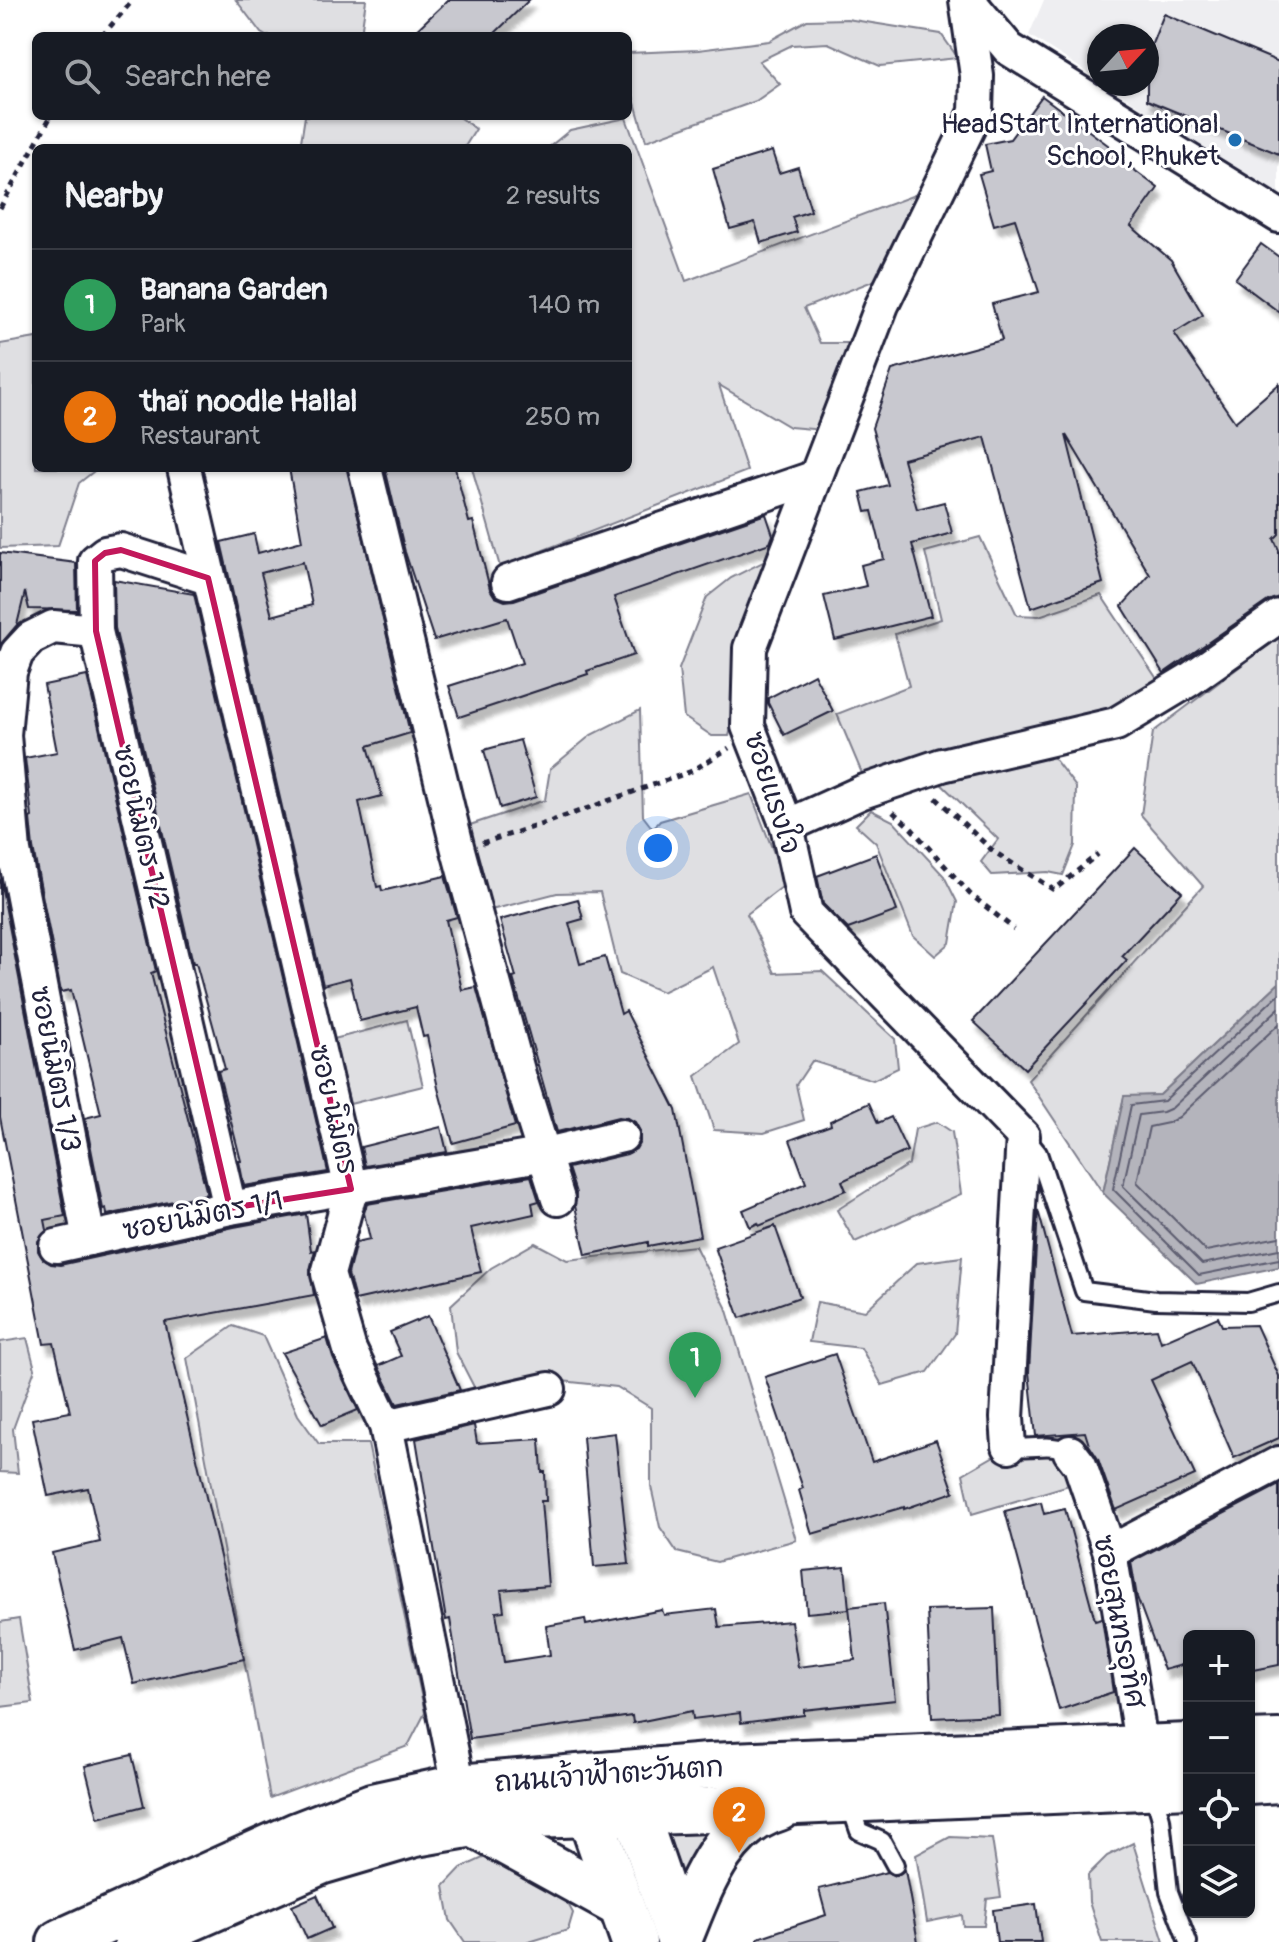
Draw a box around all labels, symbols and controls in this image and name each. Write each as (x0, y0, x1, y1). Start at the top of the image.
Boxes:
north arrow (1087, 24, 1159, 96)
search box (32, 32, 632, 120)
icon: search (60, 54, 104, 98)
text: Search here (124, 58, 271, 95)
place label: HeadStart International School, Phuket (941, 107, 1220, 174)
marker: HeadStart International School, Phuket (1226, 131, 1244, 149)
text: Nearby (64, 175, 163, 218)
text: 2 results (506, 180, 600, 212)
text: Banana Garden (140, 271, 328, 308)
text: 1 (85, 289, 95, 321)
text: 140 m (528, 289, 600, 321)
text: Park (140, 308, 186, 340)
text: thaï noodle Hallal (140, 383, 358, 420)
text: 2 (83, 401, 97, 433)
text: 250 m (525, 401, 600, 433)
text: Restaurant (140, 420, 260, 452)
street label: ซอยแรงใจ (736, 727, 811, 858)
street label: ซอยนิมิตร 1/2 (105, 741, 177, 913)
your location (638, 828, 678, 868)
street label: ซอยนิมิตร 1/3 (22, 983, 88, 1155)
street label: ซอย นิมิตร (301, 1042, 365, 1178)
street label: ซอยนิมิตร 1/1 (120, 1183, 286, 1249)
pin: 1 (669, 1332, 721, 1398)
street label: ซอยสุนทรอุทิศ (1083, 1532, 1153, 1713)
map controls (1183, 1630, 1255, 1918)
button: + (1183, 1630, 1255, 1702)
button: − (1183, 1702, 1255, 1774)
street label: ถนนเจ้าฟ้าตะวันตก (493, 1748, 725, 1800)
button: locate (1183, 1774, 1255, 1846)
pin: 2 (713, 1787, 765, 1853)
button: layers (1183, 1846, 1255, 1918)

